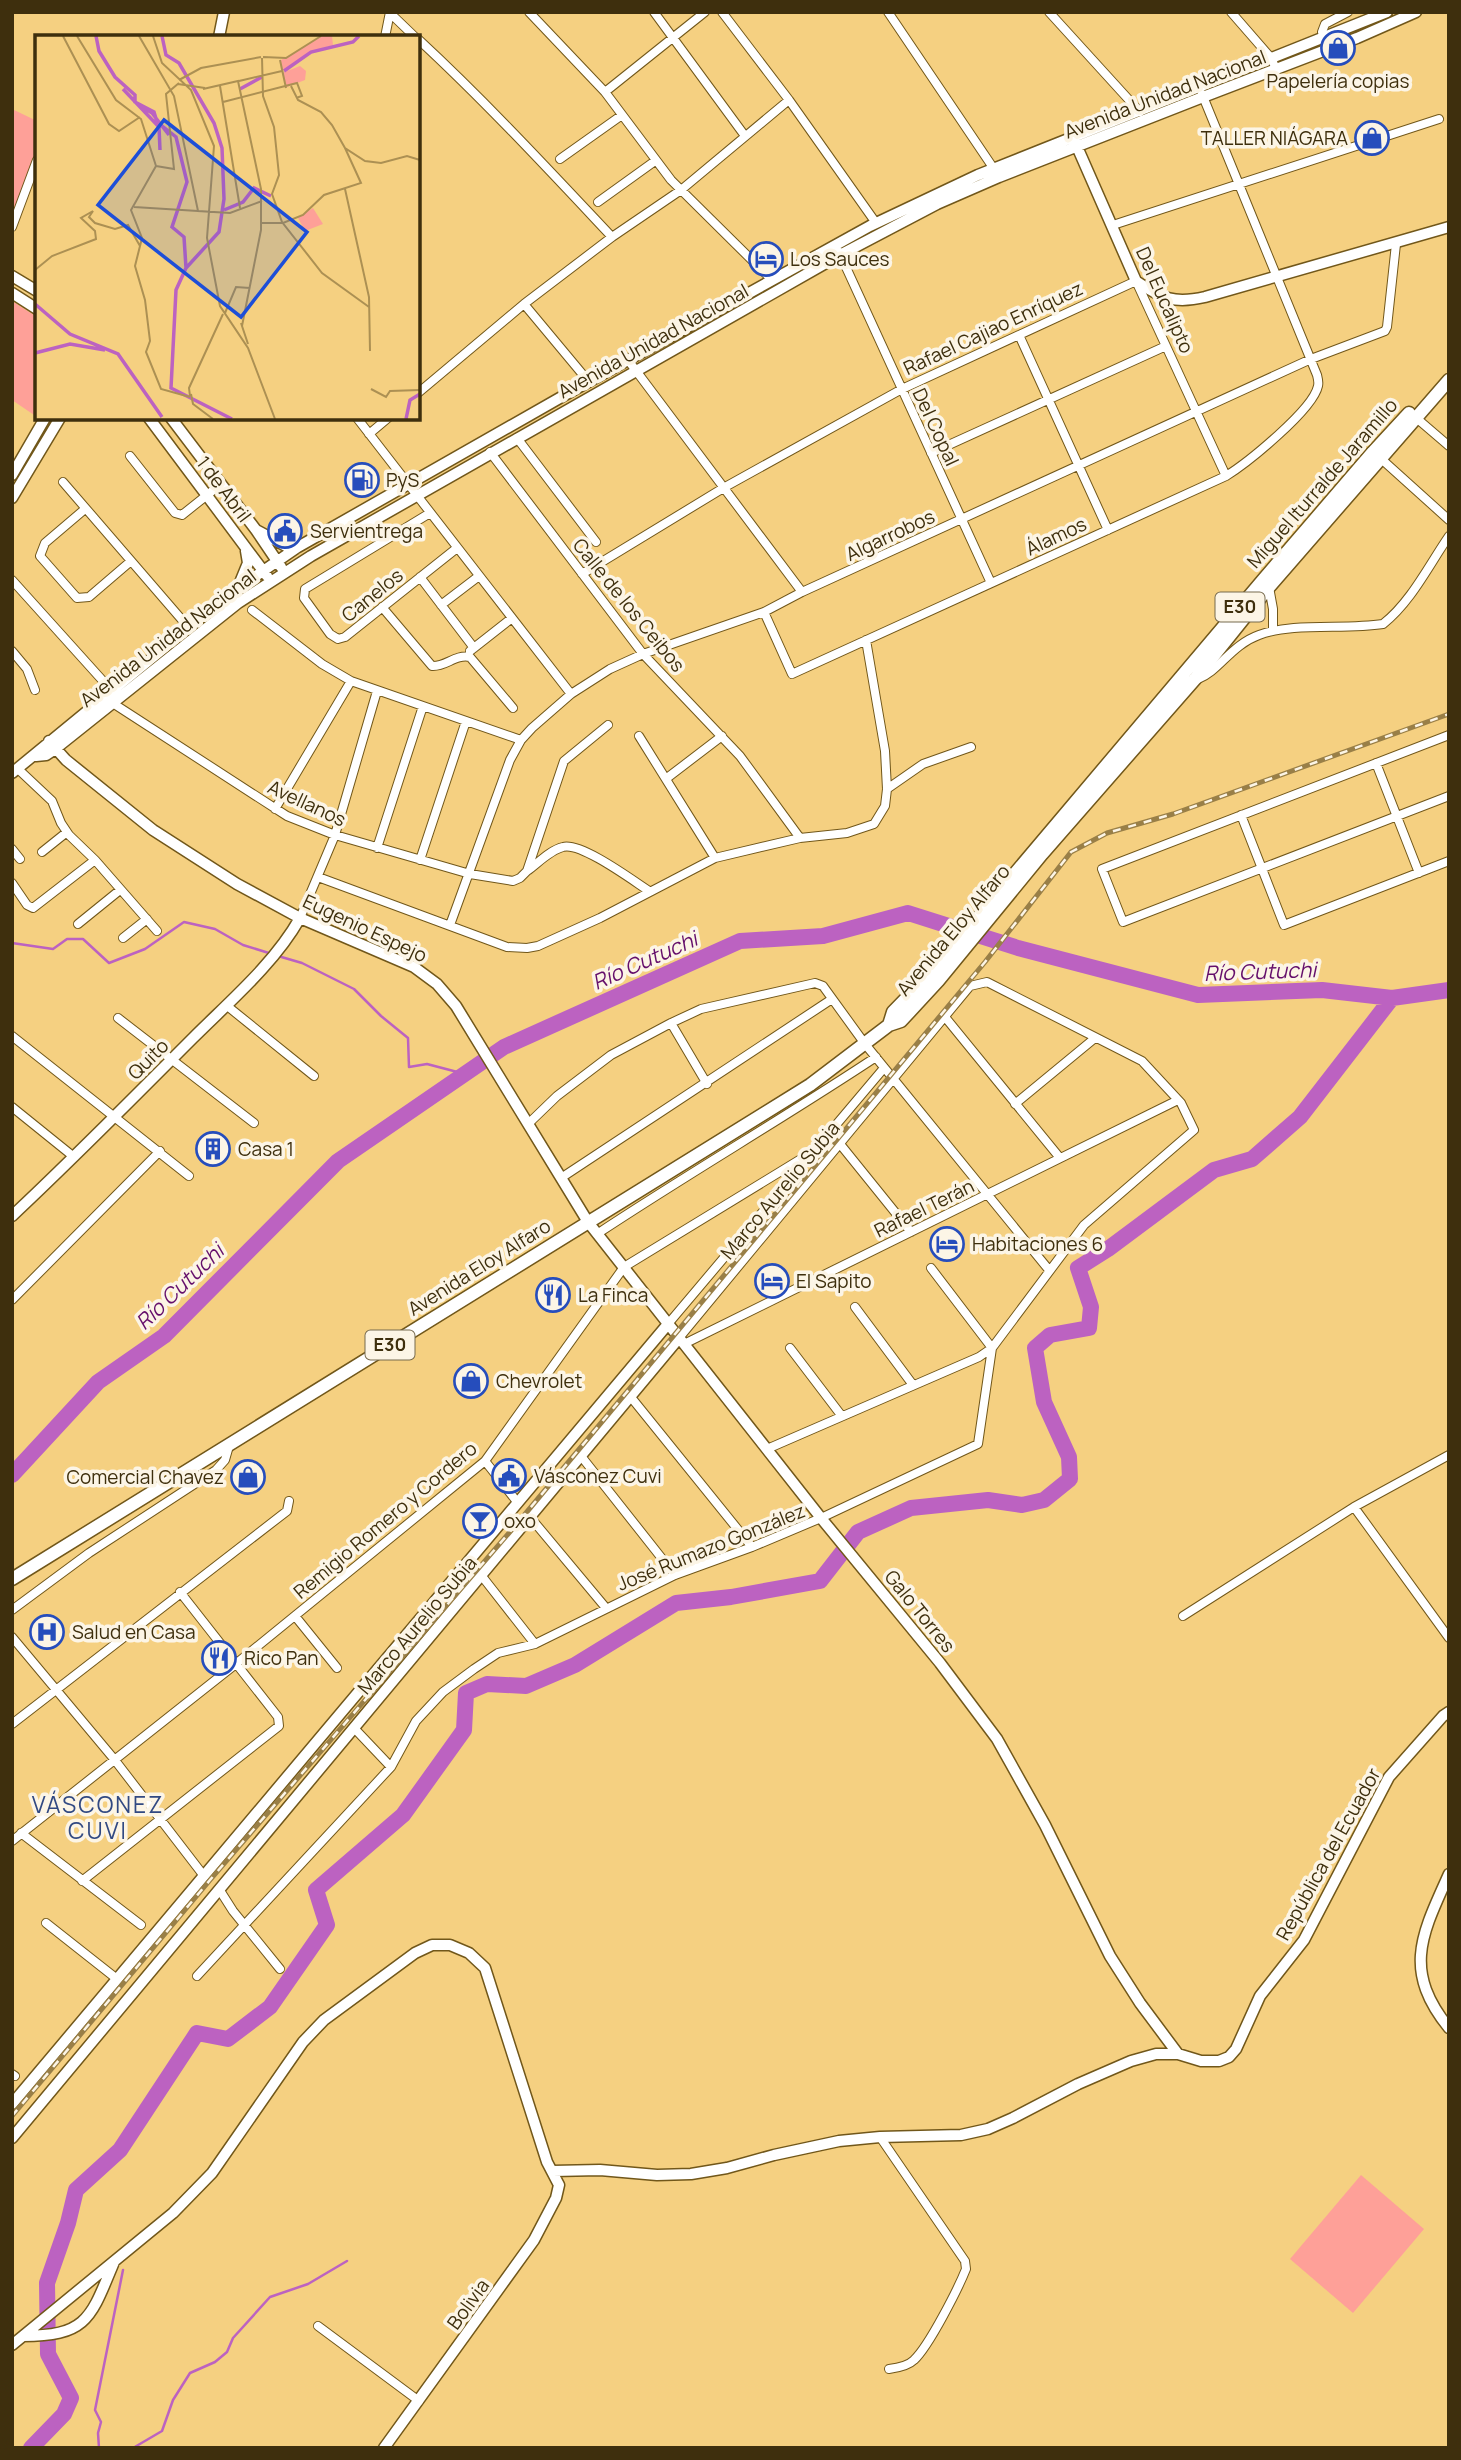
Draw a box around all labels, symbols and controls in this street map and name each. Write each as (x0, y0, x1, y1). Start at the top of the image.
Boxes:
shop icon: Papelería copias (1319, 29, 1357, 67)
inset map (35, 35, 420, 420)
street label: Avenida Unidad Nacional (1060, 43, 1270, 145)
place label: Papelería copias (1267, 68, 1409, 94)
shop icon: TALLER NIÁGARA (1353, 119, 1391, 157)
place label: TALLER NIÁGARA (1201, 125, 1348, 151)
hotel icon: Los Sauces (747, 240, 785, 278)
street label: Del Eucalipto (1130, 243, 1200, 357)
place label: Los Sauces (790, 246, 890, 272)
street label: Rafael Cajiao Enríquez (899, 275, 1087, 381)
street label: Avenida Unidad Nacional (553, 278, 753, 404)
street label: Del Copal (907, 384, 965, 470)
street label: Miguel Iturralde Jaramillo (1241, 393, 1403, 573)
street label: 1 de Abril (191, 451, 257, 527)
fuel station icon: PyS (343, 461, 381, 499)
place label: PyS (386, 467, 419, 493)
street label: Algarrobos (841, 503, 939, 567)
street label: Álamos (1021, 511, 1091, 561)
public building icon: Servientrega (266, 512, 304, 550)
place label: Servientrega (310, 518, 423, 544)
street label: Calle de los Ceibos (567, 533, 691, 677)
street label: Canelos (336, 562, 408, 628)
street label: Avenida Unidad Nacional (75, 563, 261, 713)
road number: E30 (1216, 592, 1264, 622)
street label: Avellanos (264, 774, 350, 832)
street label: Avenida Eloy Alfaro (890, 859, 1016, 1001)
street label: Eugenio Espejo (299, 888, 431, 968)
water label: Río Cutuchi (588, 923, 704, 996)
water label: Río Cutuchi (1203, 955, 1320, 987)
street label: Quito (122, 1033, 174, 1085)
street label: Marco Aurelio Subia (715, 1115, 845, 1265)
building icon: Casa 1 (194, 1130, 232, 1168)
place label: Casa 1 (238, 1136, 294, 1162)
street label: Rafael Terán (870, 1173, 978, 1243)
street label: Avenida Eloy Alfaro (403, 1213, 555, 1321)
hotel icon: Habitaciones 6 (928, 1225, 966, 1263)
place label: Habitaciones 6 (972, 1231, 1103, 1257)
water label: Río Cutuchi (129, 1235, 232, 1335)
hotel icon: El Sapito (753, 1262, 791, 1300)
place label: El Sapito (796, 1268, 872, 1294)
restaurant icon: La Finca (534, 1276, 572, 1314)
place label: La Finca (578, 1282, 648, 1308)
road number: E30 (366, 1330, 414, 1360)
shop icon: Chevrolet (452, 1362, 490, 1400)
place label: Chevrolet (496, 1368, 582, 1394)
street label: Remigio Romero y Cordero (288, 1436, 482, 1604)
public building icon: Vásconez Cuvi (490, 1457, 528, 1495)
shop icon: Comercial Chavez (229, 1458, 267, 1496)
place label: Vásconez Cuvi (534, 1463, 662, 1489)
place label: Comercial Chavez (66, 1464, 224, 1490)
street label: José Rumazo González (613, 1497, 809, 1597)
bar icon: oxo (461, 1502, 499, 1540)
place label: oxo (504, 1508, 536, 1534)
street label: Marco Aurelio Subia (352, 1550, 482, 1700)
street label: Galo Torres (879, 1564, 961, 1658)
hospital icon: Salud en Casa (28, 1613, 66, 1651)
place label: Salud en Casa (72, 1619, 196, 1645)
restaurant icon: Rico Pan (200, 1639, 238, 1677)
place label: Rico Pan (244, 1645, 319, 1671)
street label: República del Ecuador (1270, 1763, 1386, 1945)
district label: VÁSCONEZ CUVI (32, 1788, 164, 1846)
street label: Bolivia (441, 2274, 495, 2334)

